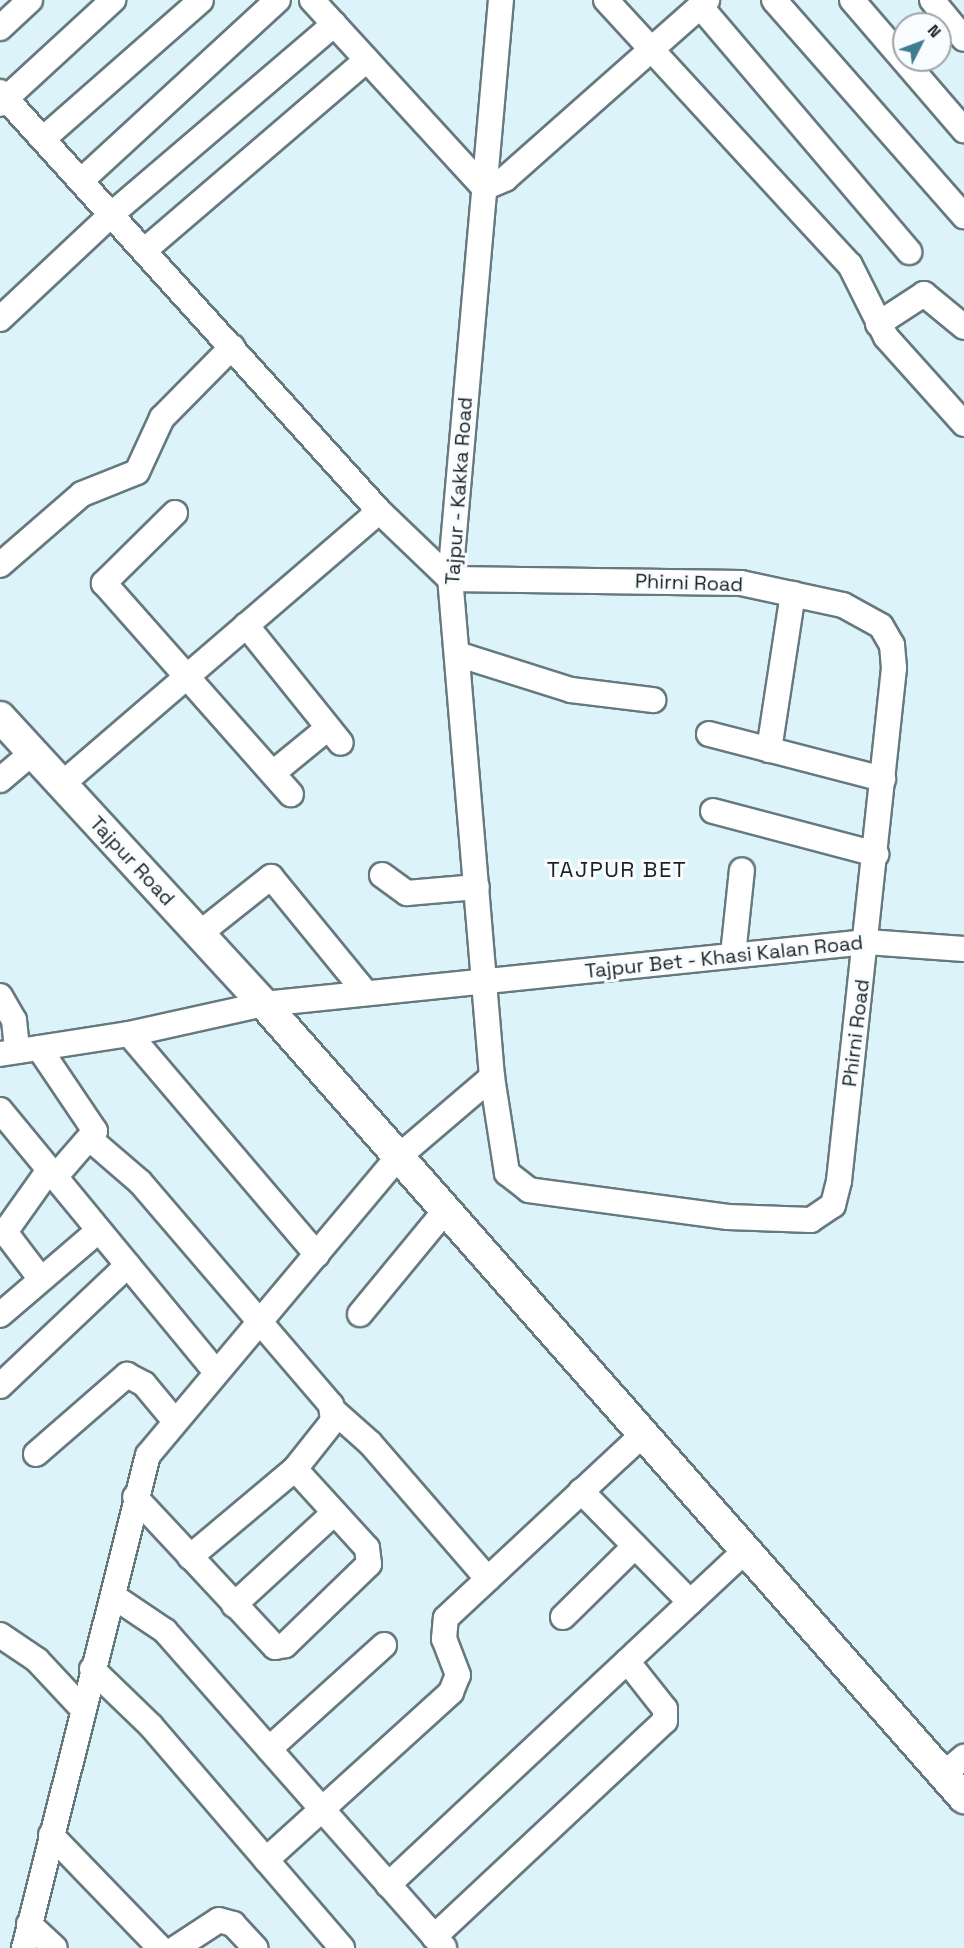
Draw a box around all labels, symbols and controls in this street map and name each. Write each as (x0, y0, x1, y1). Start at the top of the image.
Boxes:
north arrow (892, 12, 952, 72)
text: N (923, 20, 946, 42)
street label: Tajpur - Kakka Road (440, 396, 478, 586)
street label: Phirni Road (635, 569, 743, 597)
street label: Tajpur Road (85, 811, 179, 911)
district label: TAJPUR BET (547, 857, 687, 883)
street label: Tajpur Bet - Khasi Kalan Road (583, 930, 865, 984)
street label: Phirni Road (838, 978, 874, 1088)

